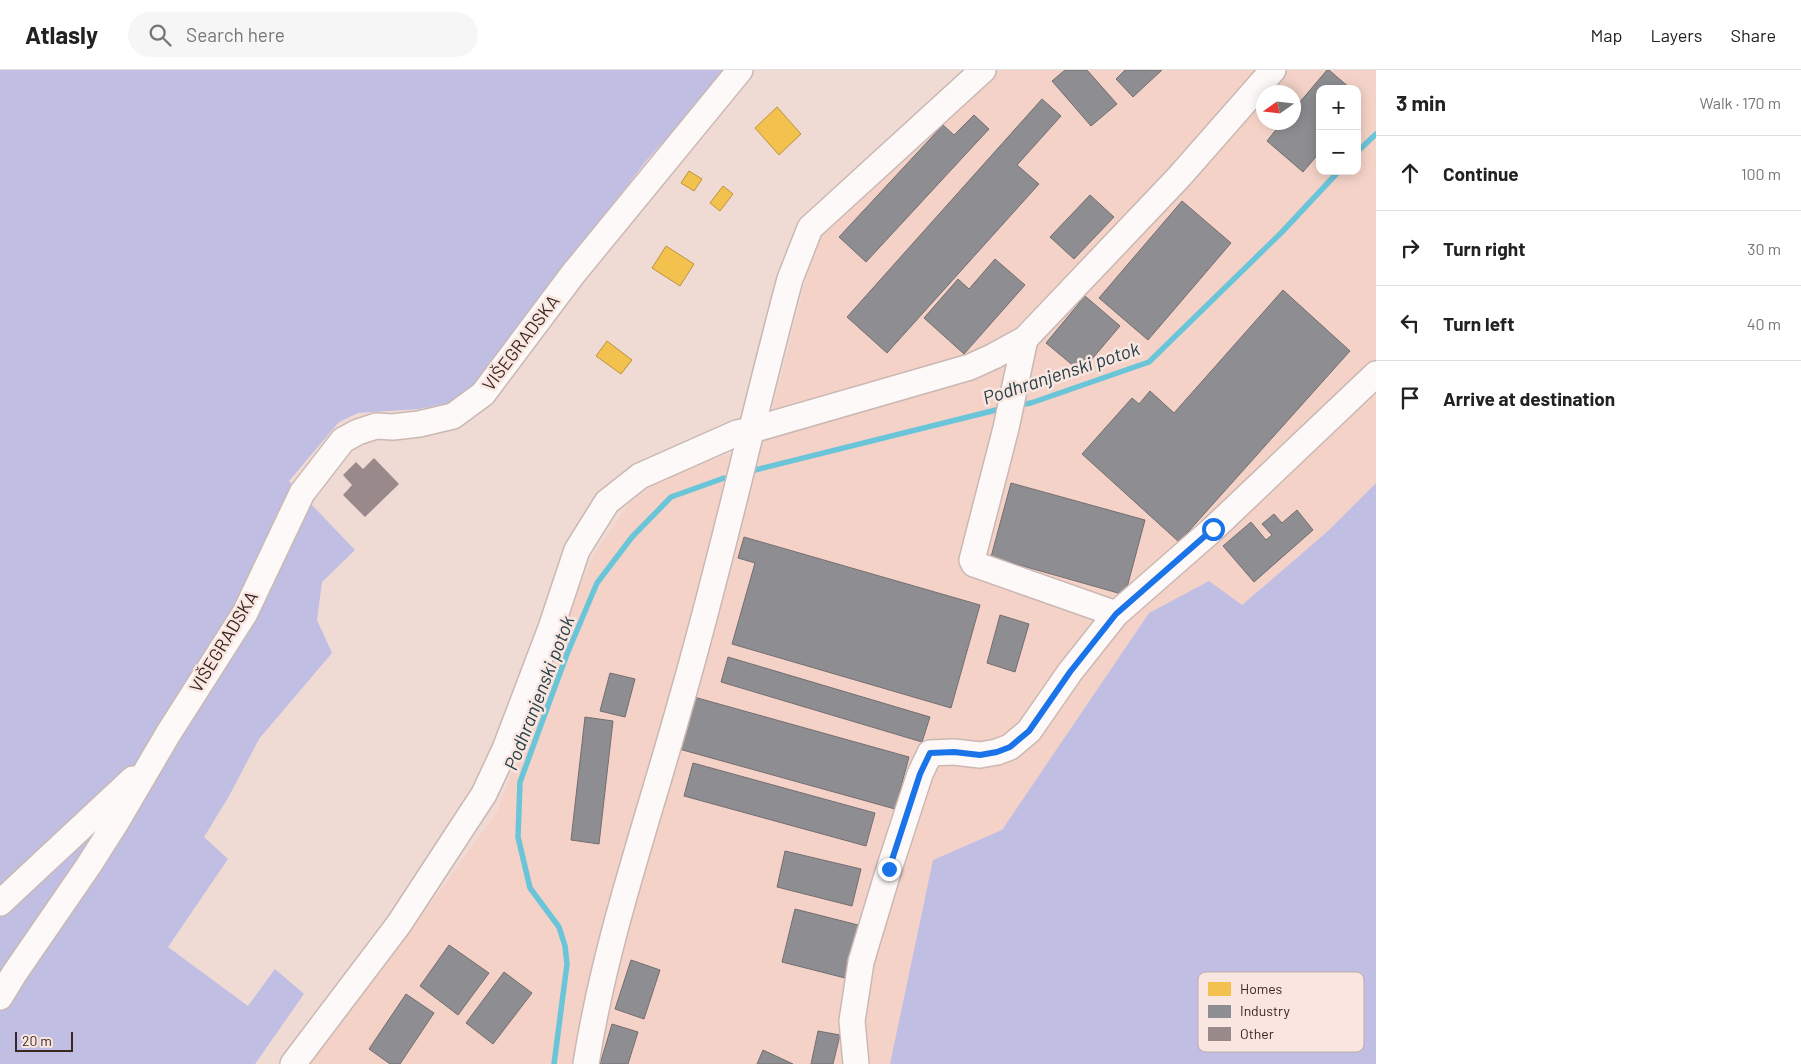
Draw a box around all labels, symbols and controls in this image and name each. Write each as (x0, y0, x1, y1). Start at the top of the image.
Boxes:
search box (128, 12, 478, 57)
text: Atlasly (25, 20, 98, 49)
icon: search (146, 21, 174, 49)
text: Search here (186, 23, 285, 46)
text: Map (1590, 24, 1622, 46)
text: Layers (1650, 24, 1703, 46)
text: Share (1731, 24, 1776, 46)
north arrow (1256, 85, 1301, 130)
map controls (1316, 85, 1361, 175)
button: + (1316, 85, 1361, 130)
text: 3 min (1396, 90, 1446, 115)
text: Walk · 170 m (1699, 93, 1781, 112)
button: − (1316, 130, 1361, 175)
icon: ahead (1396, 159, 1424, 187)
text: Continue (1443, 162, 1519, 185)
text: 100 m (1741, 164, 1781, 183)
icon: right (1396, 234, 1424, 262)
text: Turn right (1443, 237, 1525, 260)
text: 30 m (1747, 239, 1781, 258)
street label: VIŠEGRADSKA (477, 290, 563, 395)
icon: left (1396, 309, 1424, 337)
text: Turn left (1443, 312, 1514, 335)
text: 40 m (1747, 314, 1781, 333)
water label: Podhranjenski potok (980, 336, 1143, 409)
icon: arrive (1396, 384, 1424, 412)
text: Arrive at destination (1443, 387, 1615, 410)
route start (1202, 518, 1225, 541)
street label: VIŠEGRADSKA (184, 587, 262, 696)
water label: Podhranjenski potok (498, 612, 579, 773)
route end (878, 858, 901, 881)
legend (1198, 972, 1364, 1052)
text: Homes (1240, 980, 1283, 997)
text: Industry (1240, 1002, 1291, 1019)
text: Other (1240, 1025, 1274, 1042)
scale bar (15, 1029, 72, 1052)
text: 20 m (22, 1032, 52, 1049)

